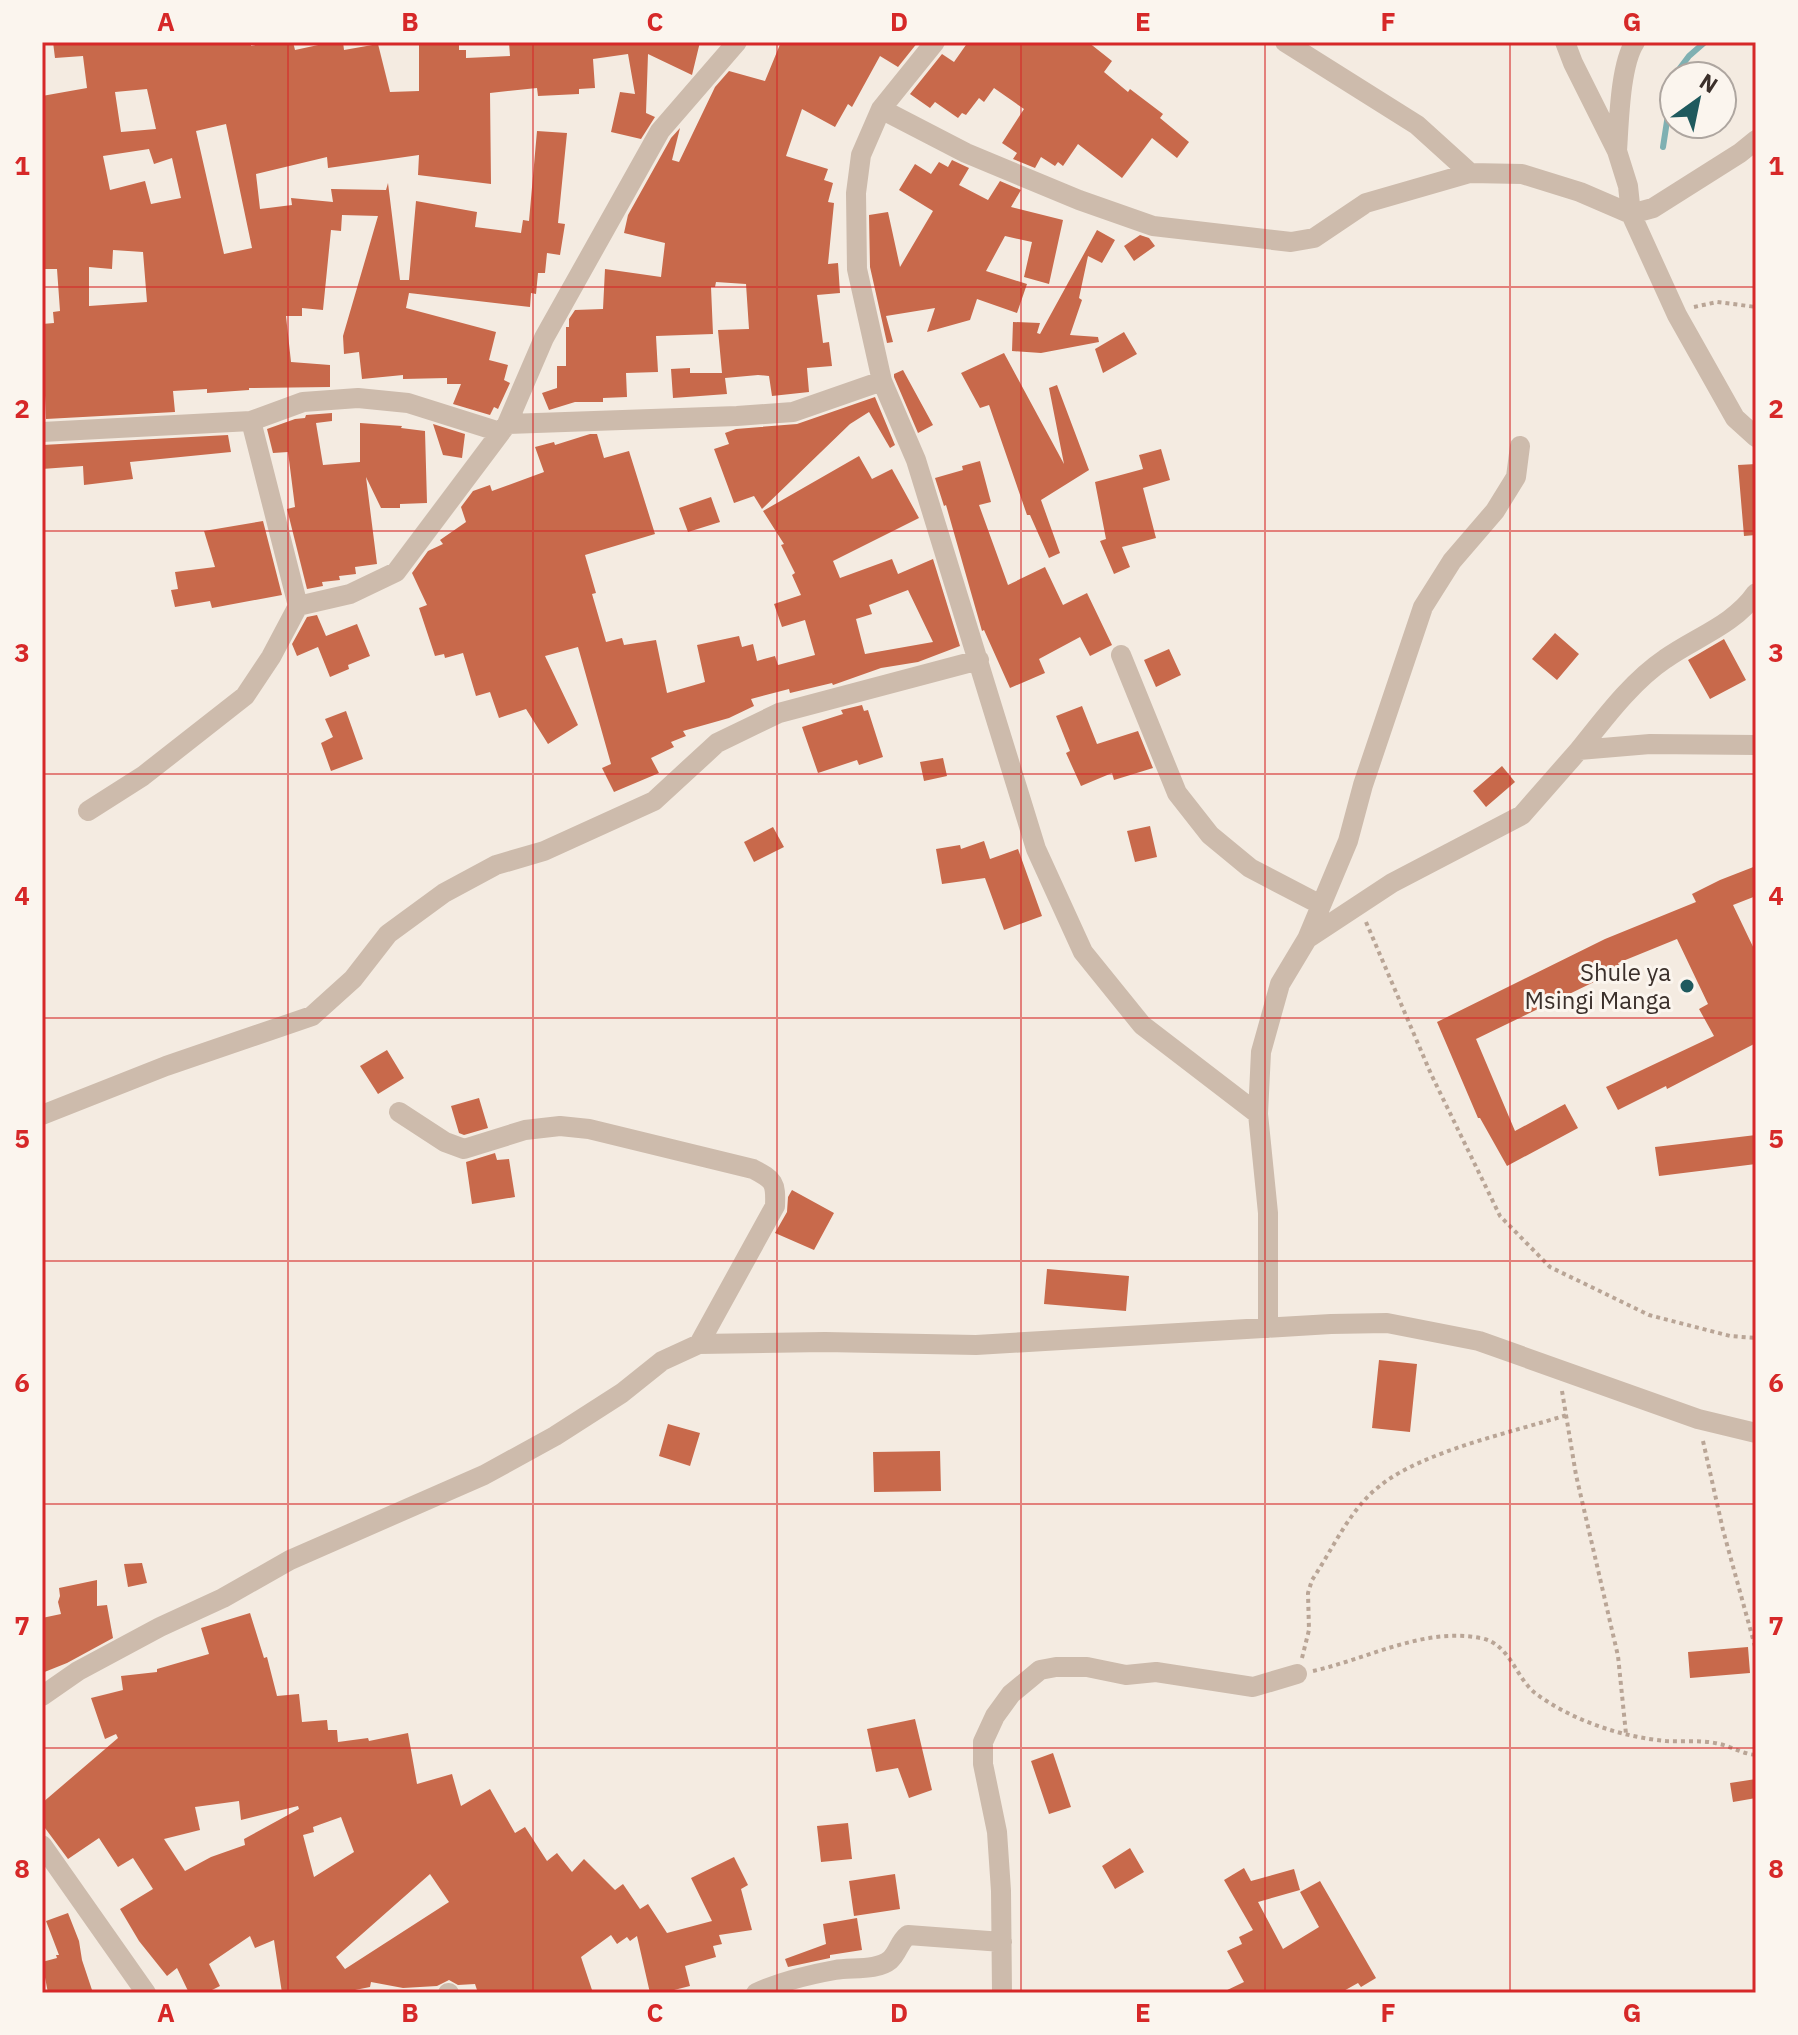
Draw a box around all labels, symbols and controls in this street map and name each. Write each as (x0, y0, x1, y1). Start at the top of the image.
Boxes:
text: A (157, 4, 175, 38)
text: B (401, 4, 419, 38)
text: C (647, 4, 664, 38)
text: D (890, 4, 908, 38)
text: E (1135, 4, 1151, 38)
text: F (1380, 4, 1396, 38)
text: G (1623, 4, 1641, 38)
north arrow (1658, 60, 1738, 140)
text: N (1695, 66, 1724, 99)
text: 1 (14, 148, 30, 182)
text: 1 (1768, 148, 1784, 182)
text: 2 (14, 391, 30, 425)
text: 2 (1768, 391, 1784, 425)
text: 3 (14, 635, 30, 669)
text: 3 (1768, 635, 1784, 669)
text: 4 (14, 878, 30, 912)
text: 4 (1768, 878, 1784, 912)
place label: Shule ya Msingi Manga (1525, 956, 1671, 1016)
marker: Shule ya Msingi Manga (1678, 977, 1696, 995)
text: 5 (14, 1121, 30, 1155)
text: 5 (1768, 1121, 1784, 1155)
text: 6 (14, 1365, 30, 1399)
text: 6 (1768, 1365, 1784, 1399)
text: 7 (14, 1608, 30, 1642)
text: 7 (1768, 1608, 1784, 1642)
text: 8 (14, 1851, 30, 1885)
text: 8 (1768, 1851, 1784, 1885)
text: A (157, 1995, 175, 2029)
text: B (401, 1995, 419, 2029)
text: C (647, 1995, 664, 2029)
text: D (890, 1995, 908, 2029)
text: E (1135, 1995, 1151, 2029)
text: F (1380, 1995, 1396, 2029)
text: G (1623, 1995, 1641, 2029)

